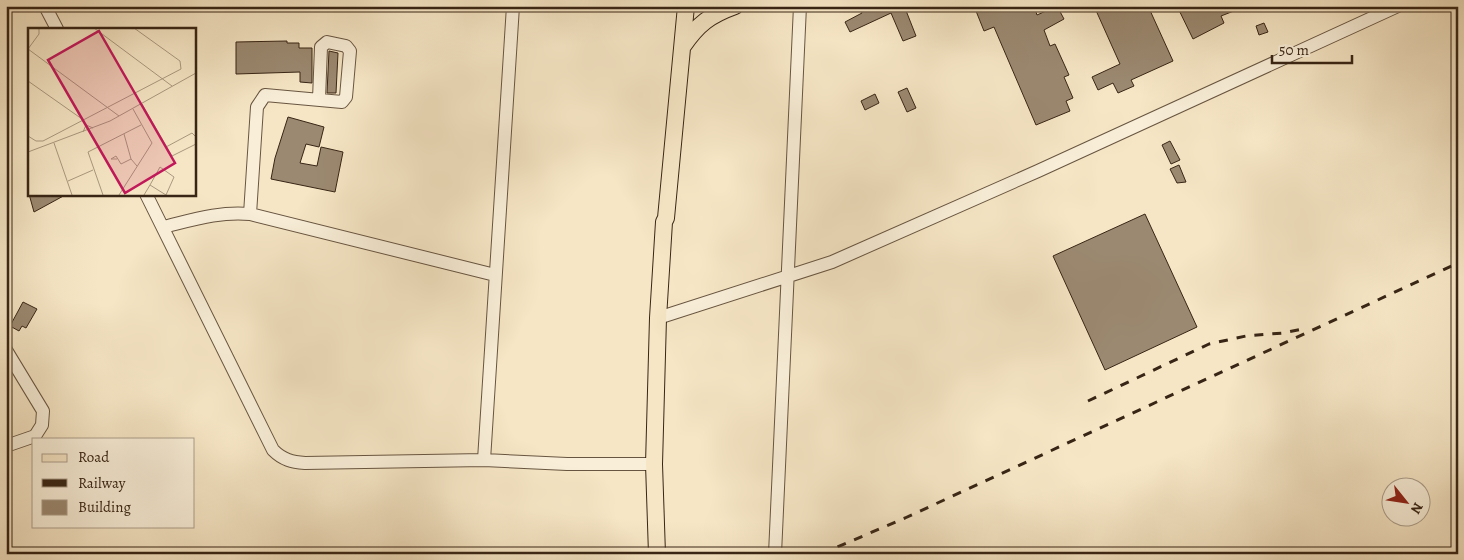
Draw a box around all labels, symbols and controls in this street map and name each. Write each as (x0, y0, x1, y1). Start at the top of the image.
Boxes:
inset map (28, 28, 195, 195)
scale bar (1272, 32, 1352, 64)
text: 50 m (1279, 40, 1309, 60)
legend (32, 438, 195, 528)
text: Road (78, 447, 110, 467)
text: Railway (78, 473, 126, 493)
north arrow (1382, 478, 1432, 528)
text: Building (78, 497, 131, 517)
text: N (1406, 499, 1428, 517)

